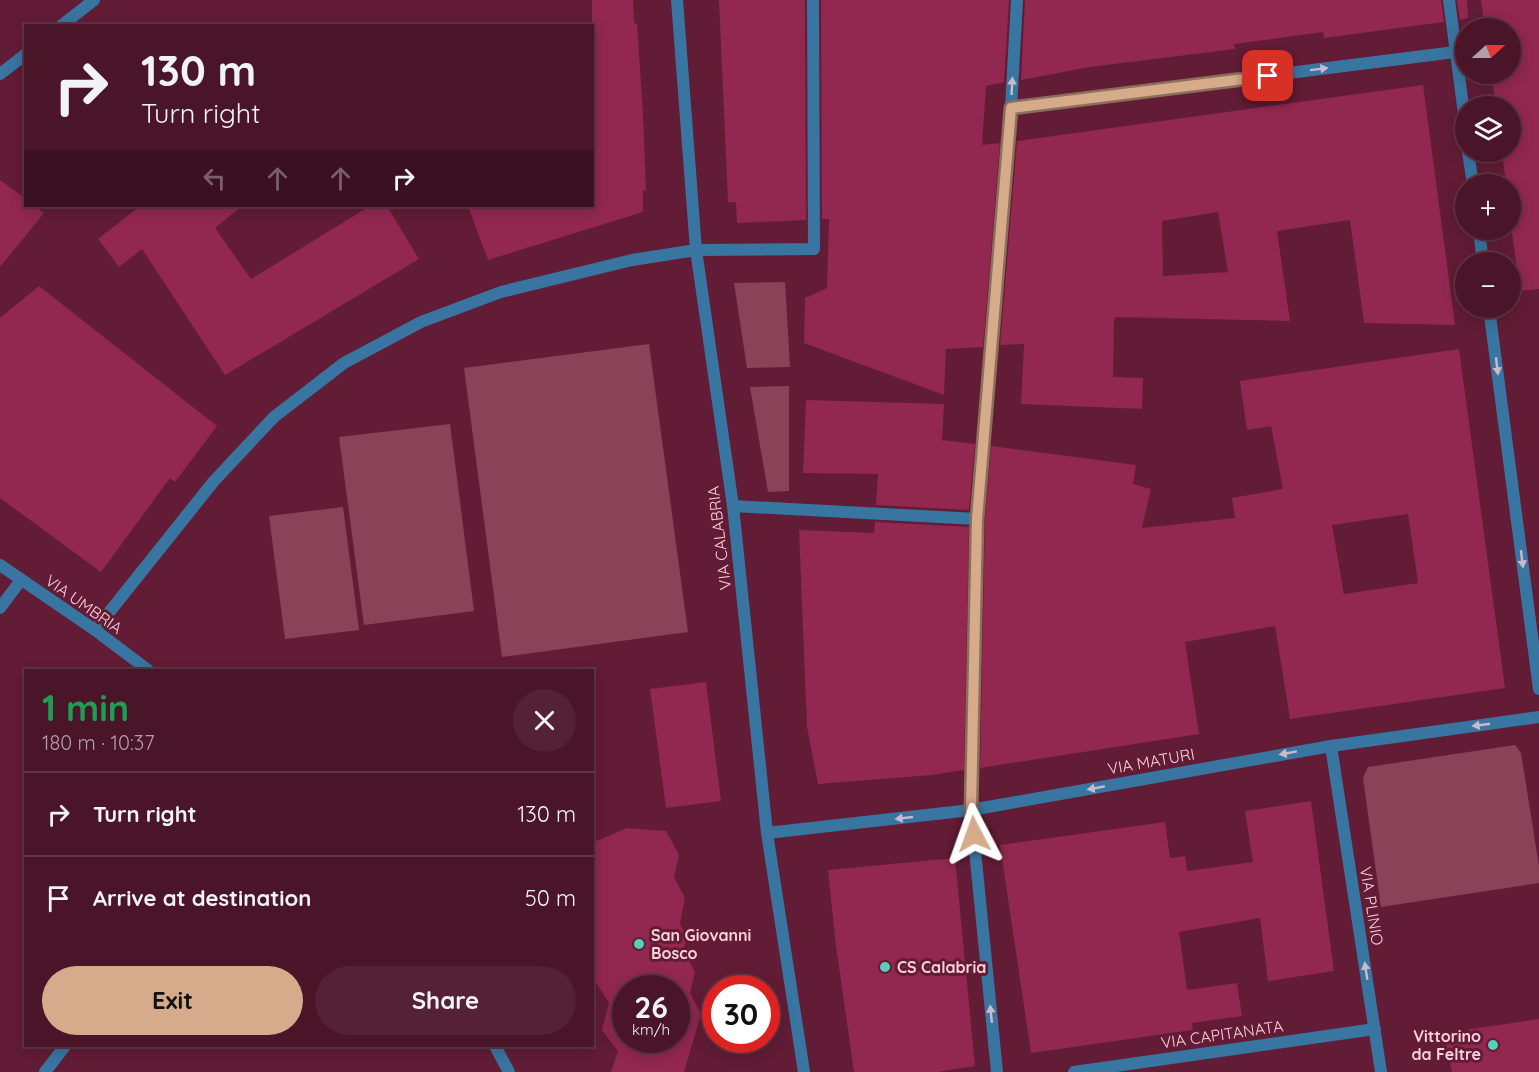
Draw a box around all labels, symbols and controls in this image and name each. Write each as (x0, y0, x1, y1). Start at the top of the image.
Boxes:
north arrow (1455, 18, 1521, 84)
map controls (1455, 18, 1521, 318)
text: 130 m (141, 44, 256, 97)
icon: right (42, 48, 120, 126)
pin (1242, 50, 1293, 101)
icon: arrive (1251, 59, 1284, 92)
one-way arrow (1310, 65, 1329, 74)
one-way arrow (1008, 77, 1017, 96)
text: Turn right (141, 96, 260, 130)
button: layers (1455, 96, 1521, 162)
icon: left (198, 162, 231, 195)
icon: ahead (261, 162, 294, 195)
icon: ahead (324, 162, 357, 195)
icon: right (387, 162, 420, 195)
button: + (1455, 174, 1521, 240)
button: − (1455, 252, 1521, 318)
one-way arrow (1492, 356, 1501, 375)
street label: VIA CALABRIA (703, 485, 735, 591)
one-way arrow (1517, 549, 1527, 568)
street label: VIA UMBRIA (42, 570, 126, 638)
text: 1 min (42, 685, 129, 730)
button: close (513, 689, 576, 752)
one-way arrow (1471, 720, 1490, 729)
text: 180 m · 10:37 (42, 730, 154, 755)
street label: VIA MATURI (1106, 744, 1196, 778)
one-way arrow (1279, 749, 1298, 758)
one-way arrow (1087, 784, 1106, 793)
icon: right (42, 798, 75, 831)
text: Turn right (93, 800, 197, 828)
text: 130 m (517, 800, 576, 828)
position arrow (942, 802, 1006, 866)
one-way arrow (894, 813, 913, 822)
street label: VIA PLINIO (1356, 865, 1388, 947)
icon: arrive (42, 882, 75, 915)
text: Arrive at destination (93, 884, 311, 912)
text: 50 m (525, 884, 576, 912)
place label: San Giovanni Bosco (651, 925, 751, 963)
marker: San Giovanni Bosco (632, 937, 646, 951)
place label: CS Calabria (897, 957, 986, 977)
marker: CS Calabria (878, 960, 892, 974)
one-way arrow (1361, 961, 1370, 980)
button: Exit (42, 966, 303, 1035)
button: Share (315, 966, 576, 1035)
speed limit sign: 30 (702, 975, 780, 1053)
text: 26 (634, 988, 668, 1026)
one-way arrow (986, 1004, 996, 1023)
street label: VIA CAPITANATA (1160, 1016, 1284, 1052)
text: km/h (632, 1020, 670, 1039)
place label: Vittorino da Feltre (1411, 1026, 1481, 1064)
marker: Vittorino da Feltre (1486, 1038, 1500, 1052)

